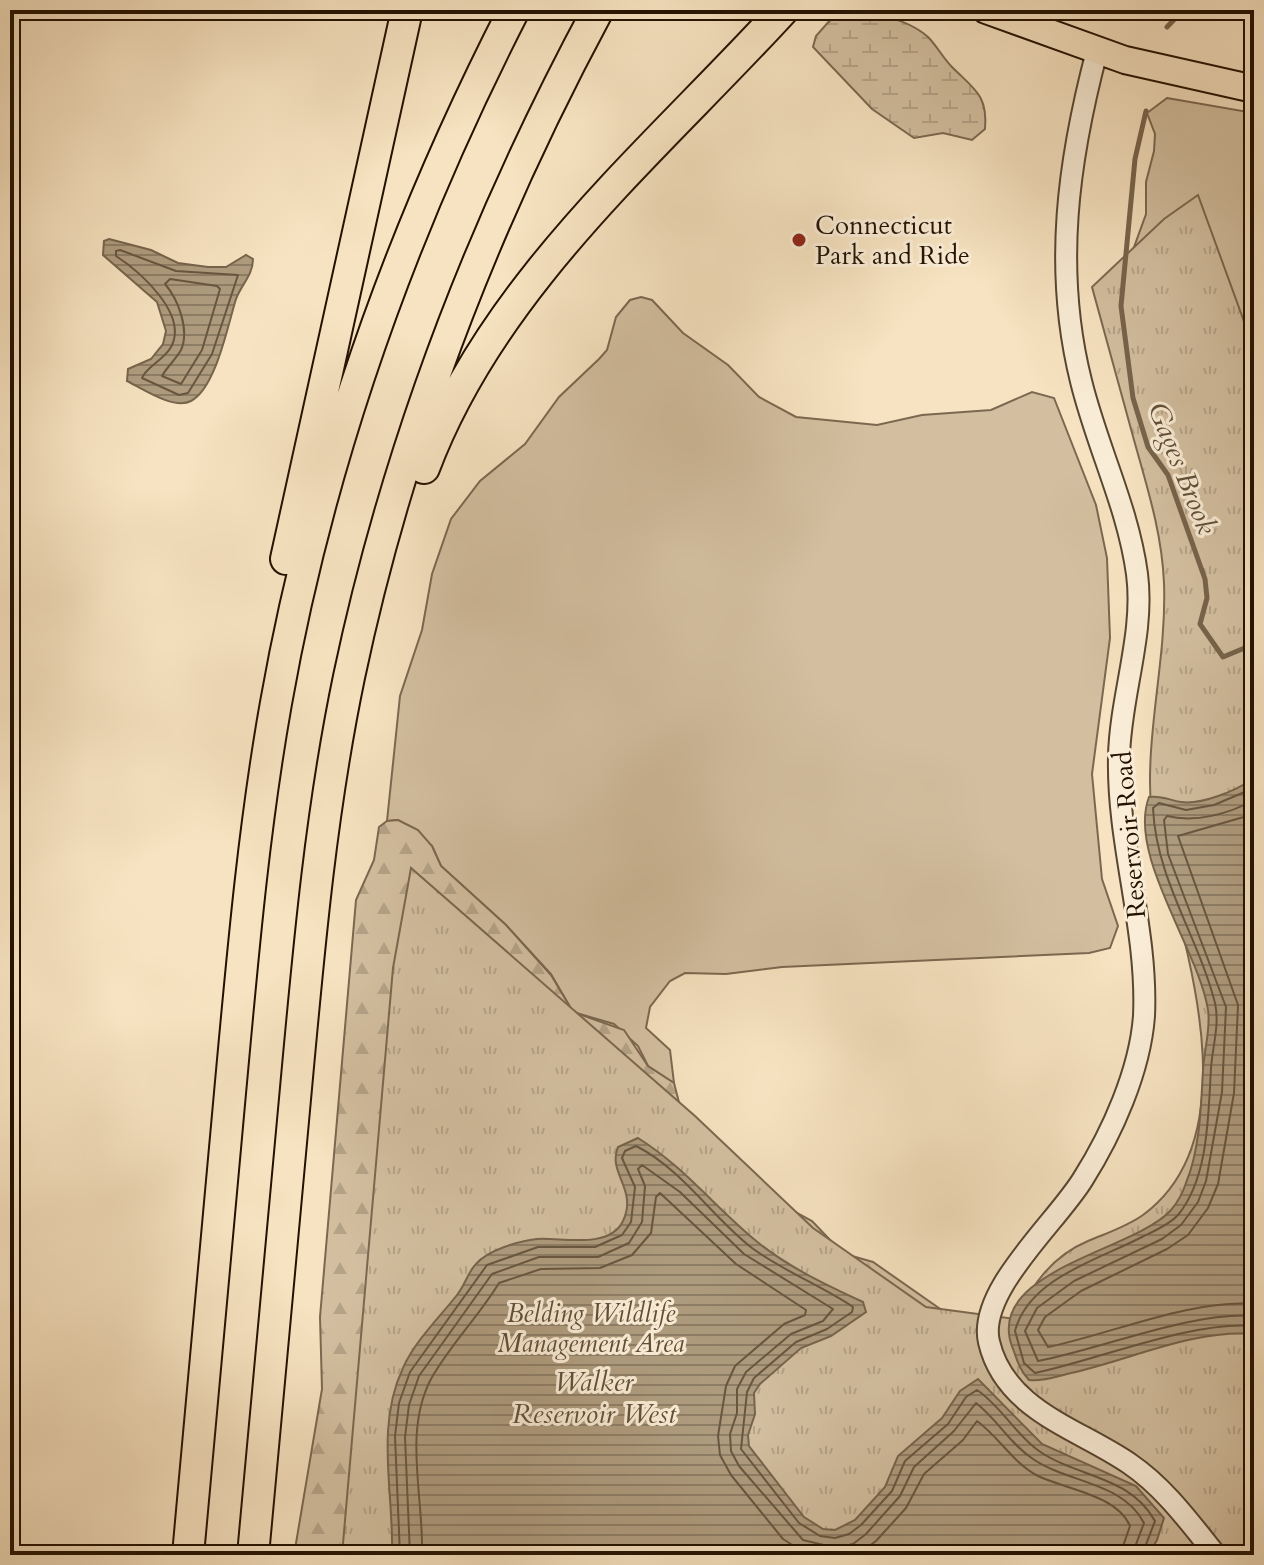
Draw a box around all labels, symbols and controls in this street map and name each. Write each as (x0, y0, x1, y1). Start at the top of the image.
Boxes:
place label: Connecticut Park and Ride (815, 208, 970, 273)
marker: Connecticut Park and Ride (790, 231, 808, 249)
water label: Gages Brook (1138, 397, 1226, 540)
street label: Reservoir Road (1105, 750, 1154, 920)
park label: Belding Wildlife Management Area (498, 1296, 685, 1361)
water label: Walker Reservoir West (512, 1363, 677, 1433)

